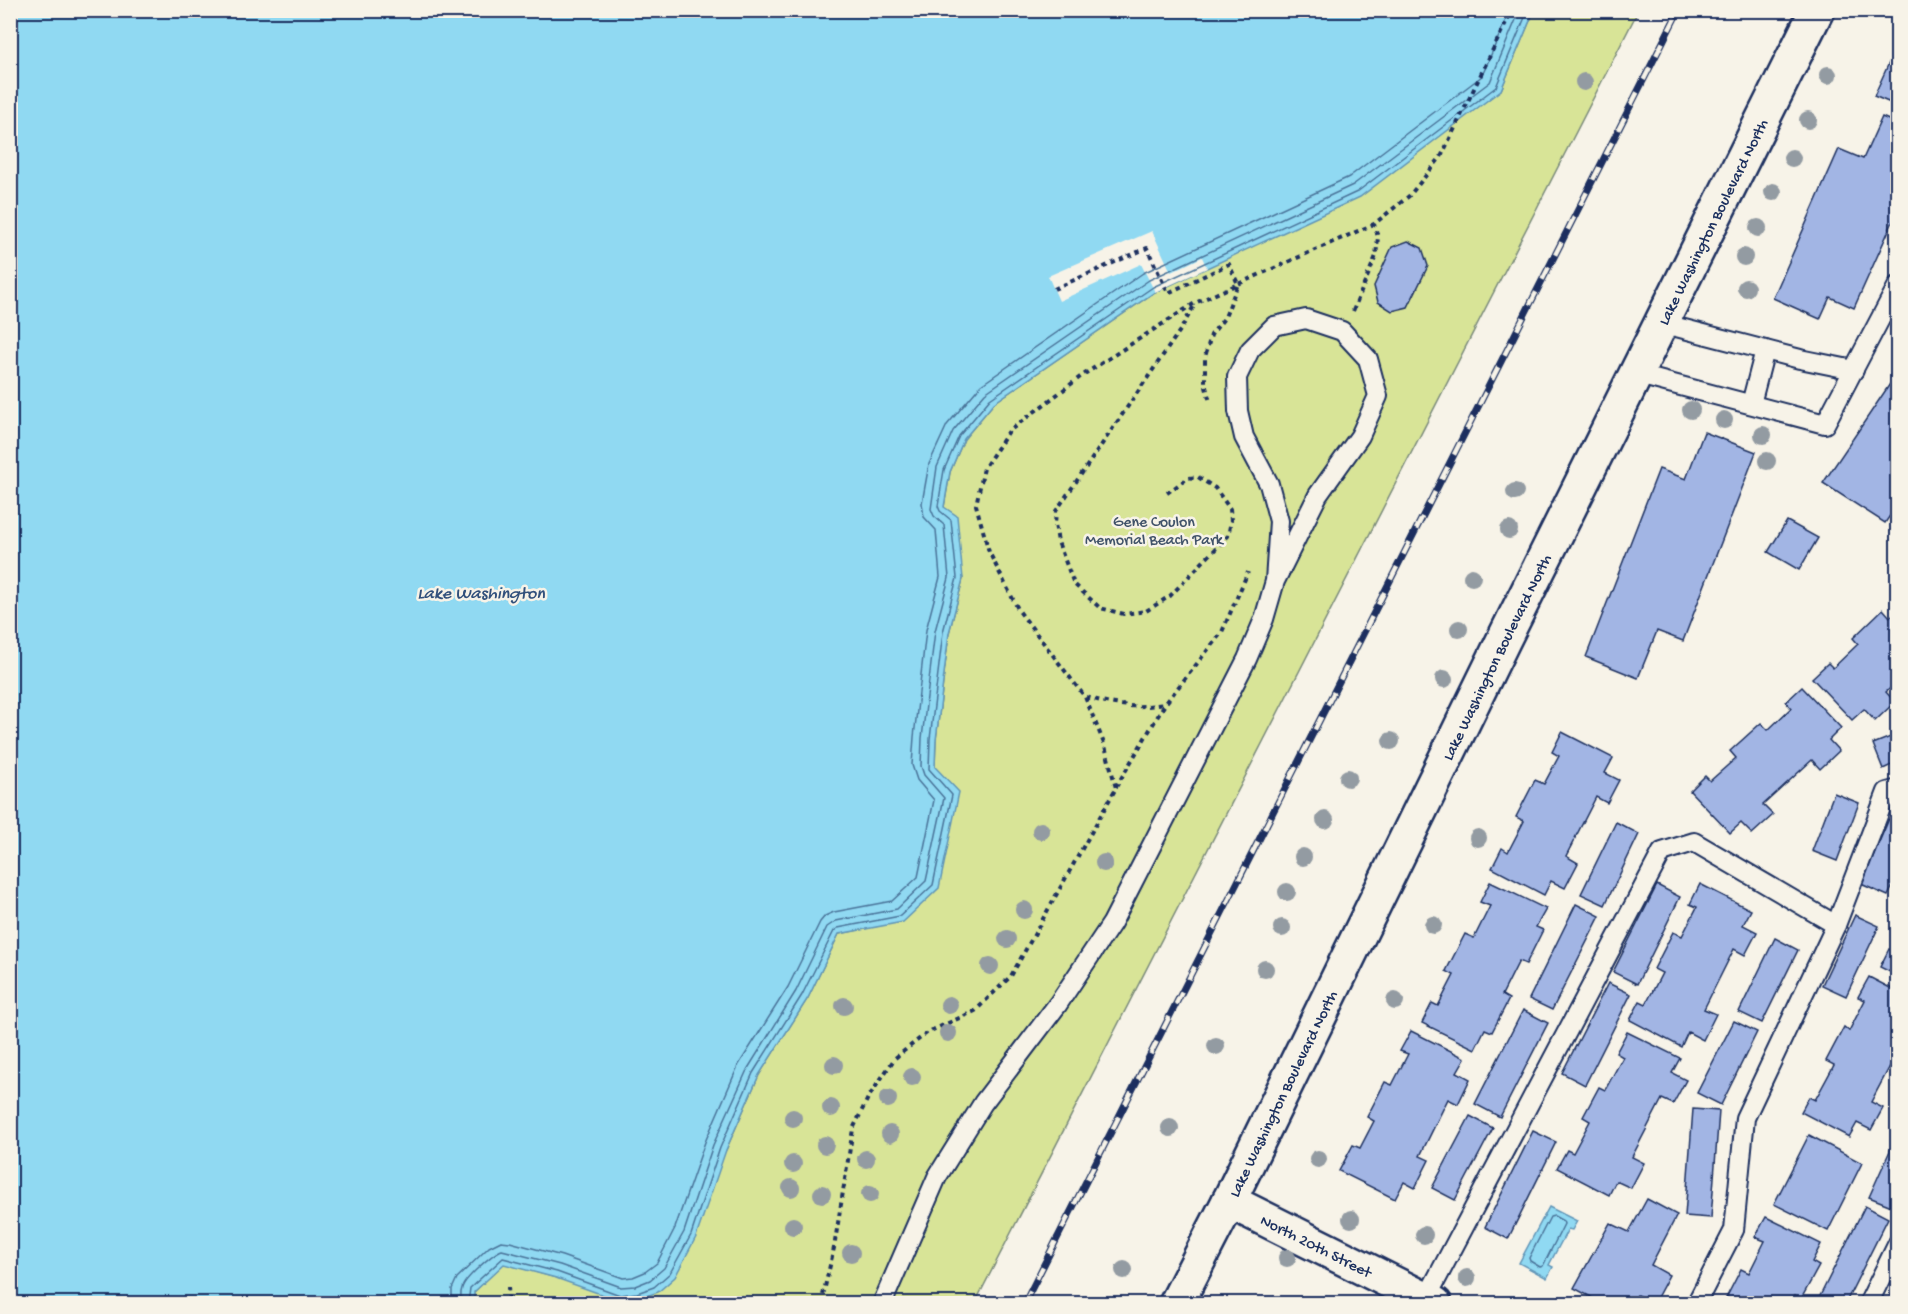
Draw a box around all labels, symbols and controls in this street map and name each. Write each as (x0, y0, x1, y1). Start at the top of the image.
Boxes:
street label: Lake Washington Boulevard North (1656, 116, 1774, 329)
park label: Gene Coulon Memorial Beach Park (1085, 514, 1225, 551)
street label: Lake Washington Boulevard North (1440, 552, 1558, 764)
water label: Lake Washington (417, 584, 545, 605)
street label: Lake Washington Boulevard North (1226, 988, 1344, 1201)
street label: North 20th Street (1256, 1212, 1375, 1284)

